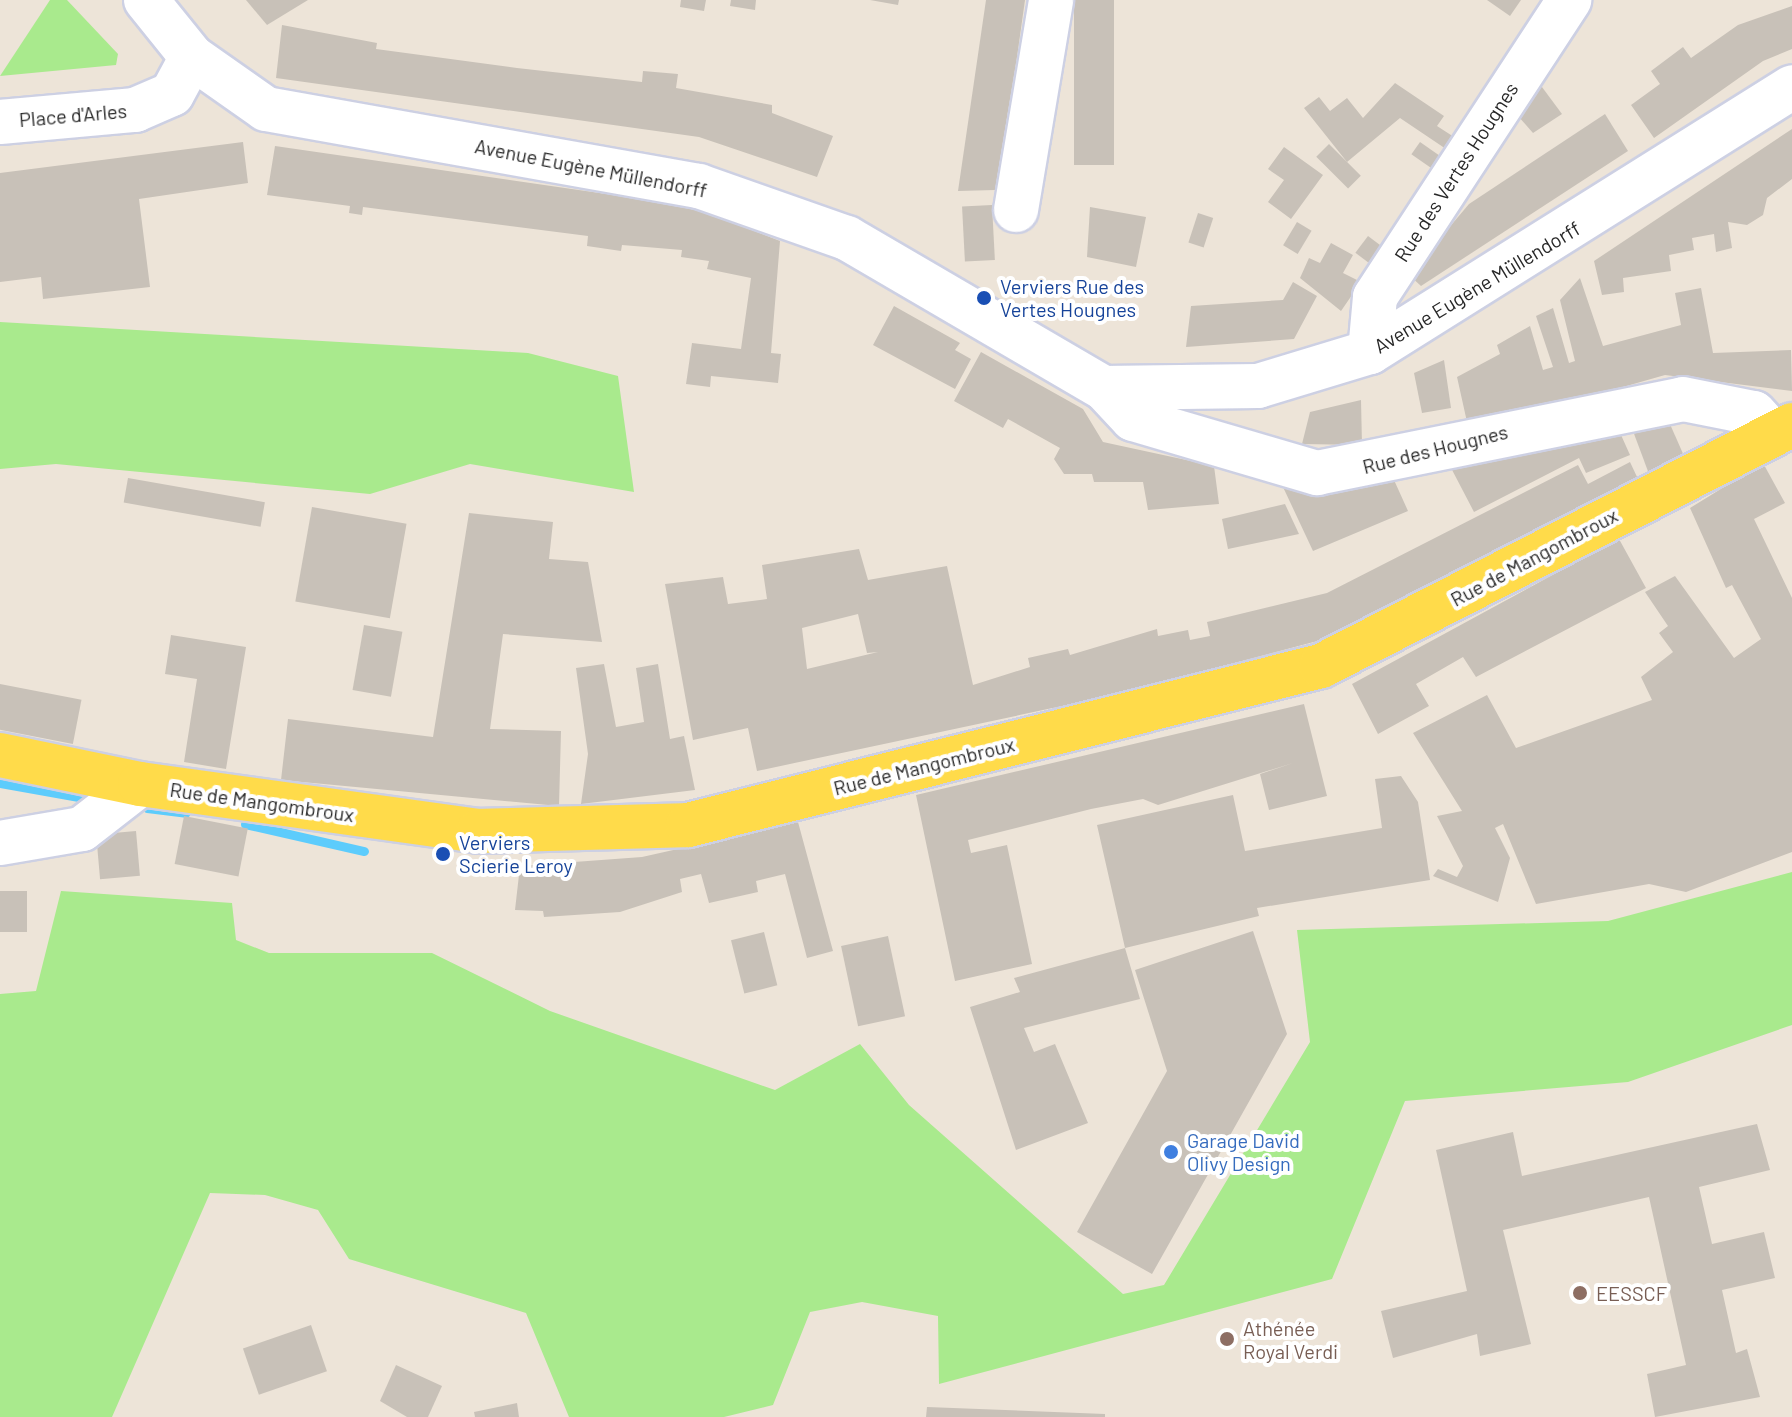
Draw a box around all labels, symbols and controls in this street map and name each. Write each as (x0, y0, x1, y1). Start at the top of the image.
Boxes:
street label: Rue des Vertes Hougnes (1389, 78, 1523, 266)
street label: Place d'Arles (18, 98, 128, 132)
street label: Avenue Eugène Müllendorff (473, 134, 709, 202)
street label: Avenue Eugène Müllendorff (1370, 216, 1584, 358)
place label: Verviers Rue des Vertes Hougnes (1000, 274, 1144, 321)
marker: Verviers Rue des Vertes Hougnes (975, 289, 993, 307)
street label: Rue des Hougnes (1360, 419, 1510, 479)
street label: Rue de Mangombroux (1446, 503, 1622, 611)
street label: Rue de Mangombroux (831, 732, 1017, 800)
street label: Rue de Mangombroux (168, 777, 356, 827)
place label: Verviers Scierie Leroy (459, 830, 573, 877)
marker: Verviers Scierie Leroy (434, 845, 452, 863)
place label: Garage David Olivy Design (1187, 1128, 1300, 1175)
marker: Garage David Olivy Design (1162, 1143, 1180, 1161)
place label: EESSCF (1596, 1281, 1667, 1305)
marker: EESSCF (1571, 1284, 1589, 1302)
place label: Athénée Royal Verdi (1243, 1316, 1338, 1363)
marker: Athénée Royal Verdi (1218, 1330, 1236, 1348)

